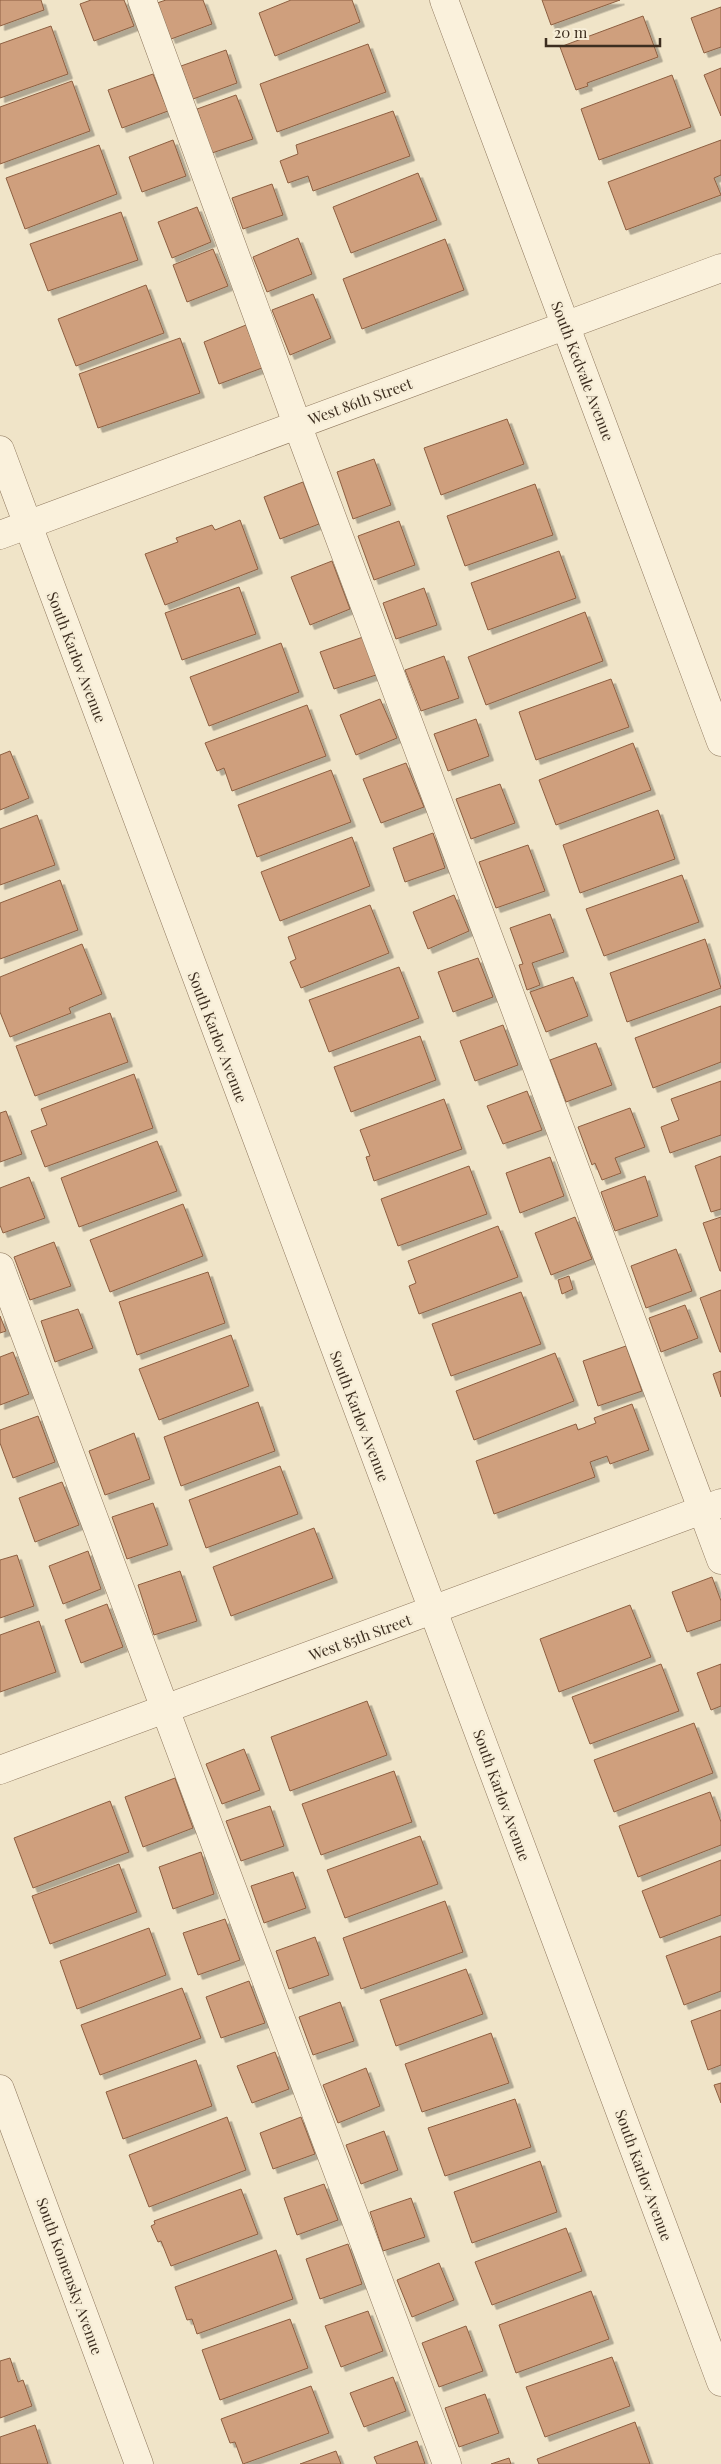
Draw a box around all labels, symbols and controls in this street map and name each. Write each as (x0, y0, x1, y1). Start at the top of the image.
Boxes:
scale bar (546, 15, 660, 47)
text: 20 m (554, 22, 588, 42)
street label: South Kedvale Avenue (547, 298, 619, 444)
street label: West 86th Street (304, 373, 415, 429)
street label: South Karlov Avenue (43, 589, 111, 725)
street label: South Karlov Avenue (184, 969, 252, 1105)
street label: South Karlov Avenue (326, 1348, 394, 1484)
street label: West 85th Street (305, 1609, 415, 1665)
street label: South Karlov Avenue (469, 1727, 535, 1863)
street label: South Karlov Avenue (611, 2107, 677, 2243)
street label: South Komensky Avenue (32, 2195, 108, 2357)

